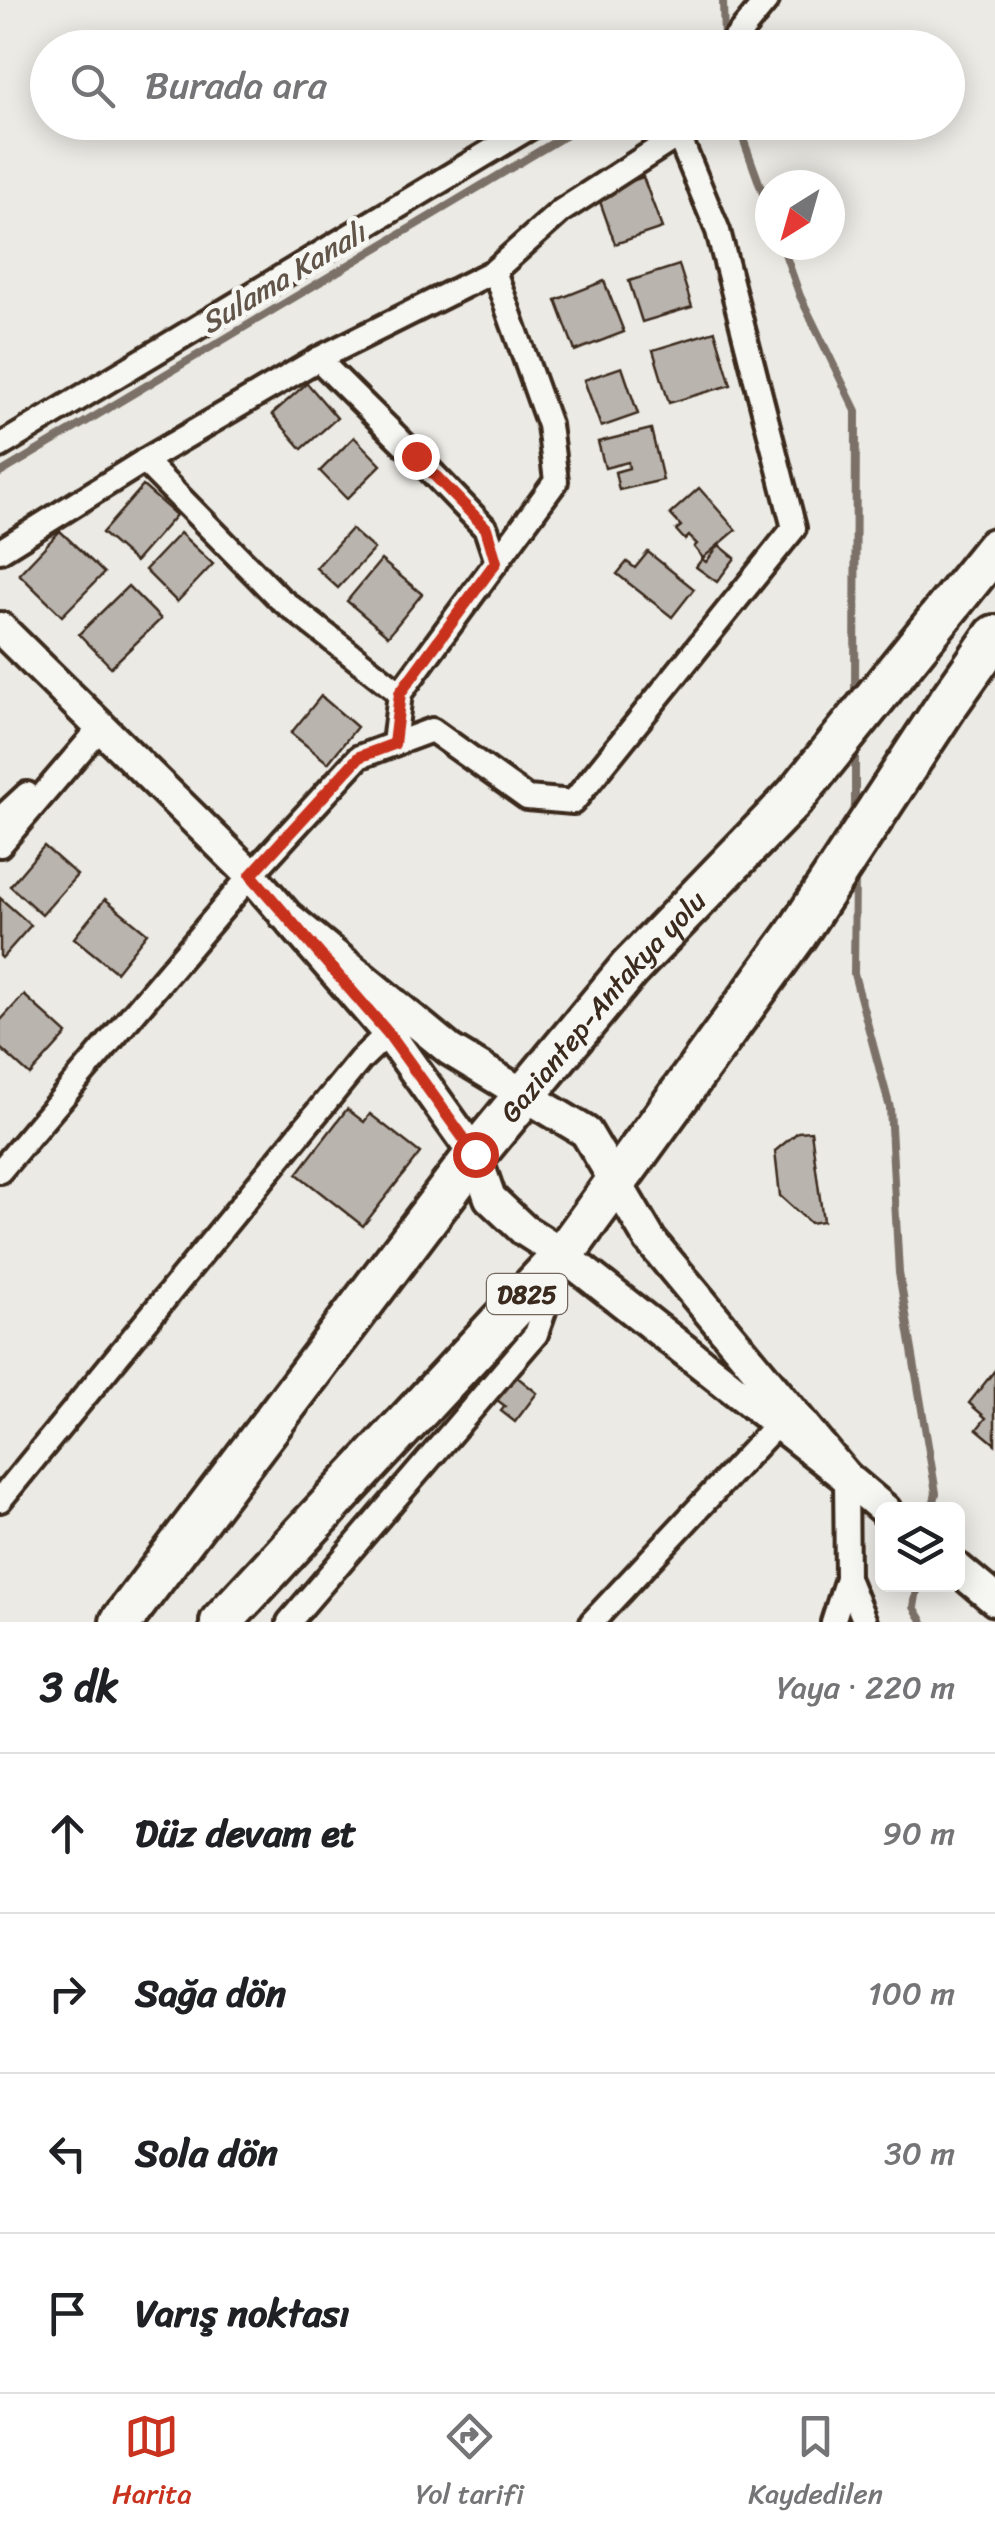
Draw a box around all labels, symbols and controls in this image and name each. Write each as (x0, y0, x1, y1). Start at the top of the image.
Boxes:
search box (30, 30, 965, 140)
text: Burada ara (145, 52, 327, 119)
icon: search (65, 58, 120, 113)
north arrow (755, 170, 845, 260)
water label: Sulama Kanalı (189, 206, 379, 349)
route end (394, 434, 440, 480)
street label: Gaziantep-Antakya yolu (487, 878, 718, 1134)
route start (453, 1132, 499, 1178)
road number: D825 (487, 1274, 567, 1314)
map controls (875, 1502, 965, 1592)
button: layers (875, 1502, 965, 1592)
text: 3 dk (40, 1650, 118, 1724)
text: Yaya · 220 m (777, 1659, 955, 1716)
text: Düz devam et (135, 1800, 356, 1867)
text: 90 m (882, 1805, 955, 1862)
icon: ahead (40, 1806, 95, 1861)
text: Sağa dön (135, 1960, 286, 2027)
text: 100 m (868, 1965, 955, 2022)
icon: right (40, 1966, 95, 2021)
text: Sola dön (135, 2120, 278, 2187)
text: 30 m (884, 2125, 955, 2182)
icon: left (40, 2126, 95, 2181)
text: Varış noktası (135, 2280, 350, 2347)
icon: arrive (40, 2286, 95, 2341)
tab: Harita (112, 2409, 192, 2518)
tab: Yol tarifi (416, 2409, 524, 2518)
tab: Kaydedilen (748, 2409, 883, 2518)

